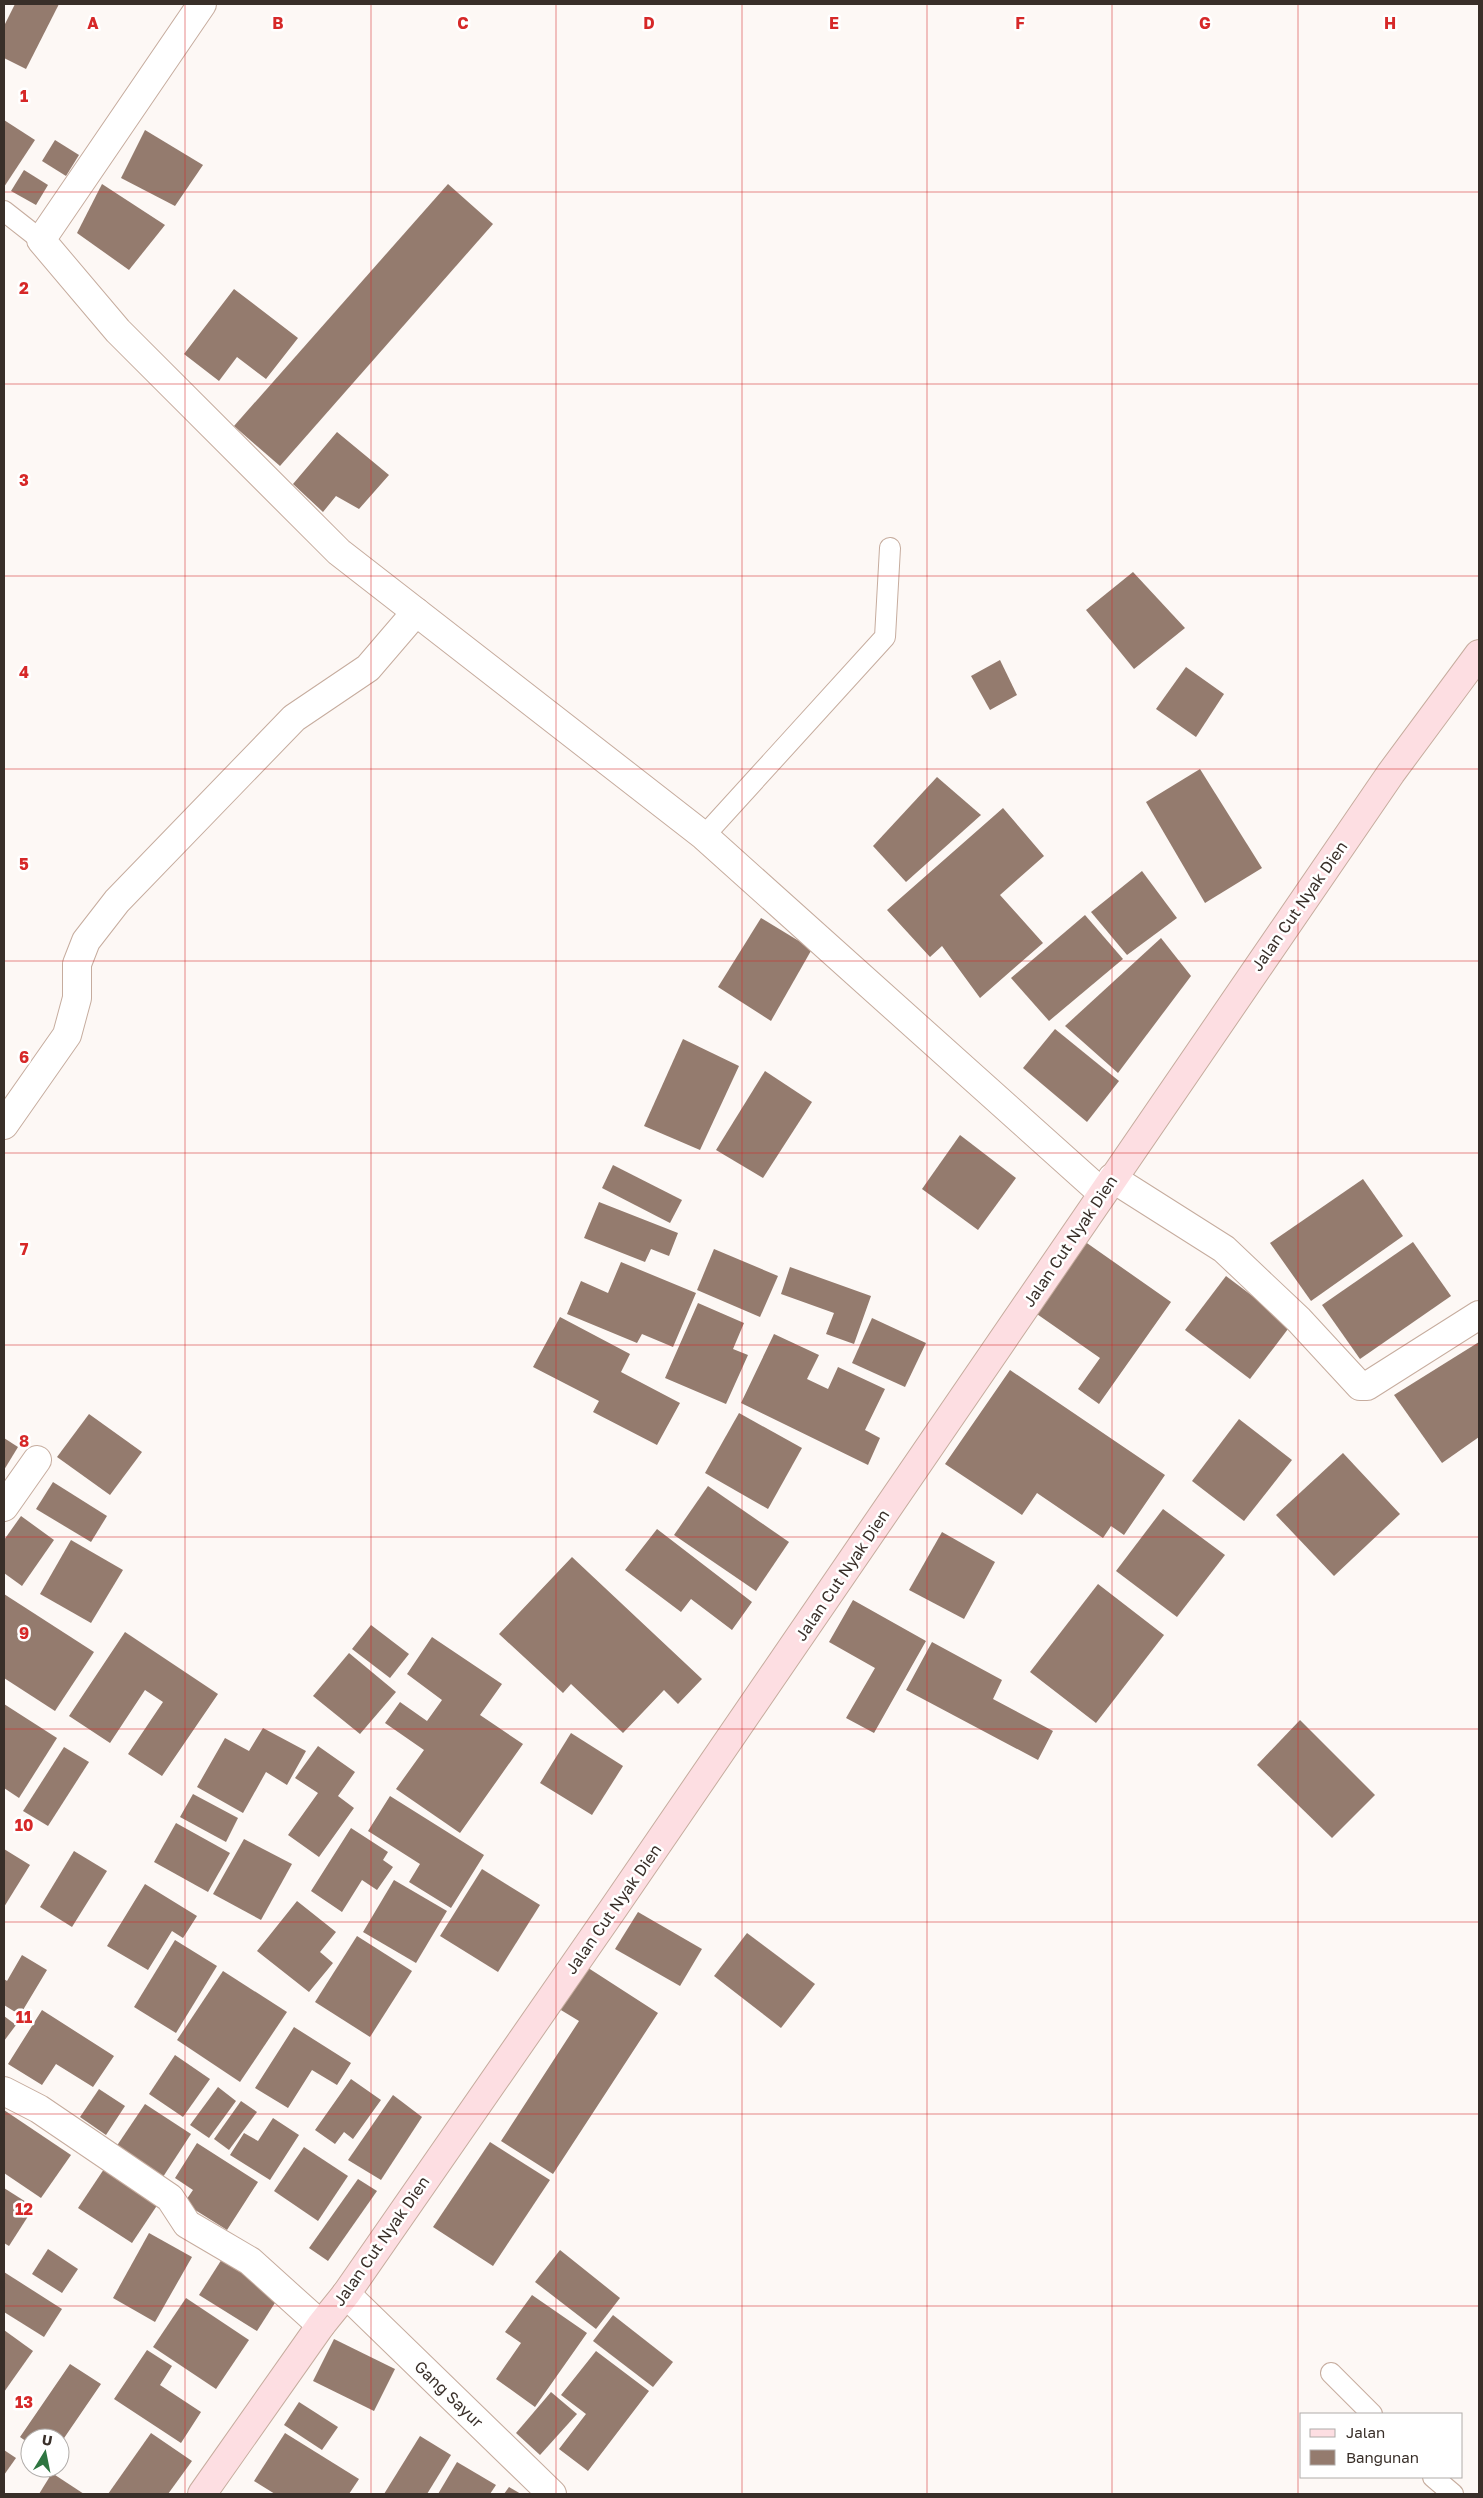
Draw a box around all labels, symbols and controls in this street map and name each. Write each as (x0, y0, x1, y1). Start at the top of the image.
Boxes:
text: A (87, 13, 99, 33)
text: B (272, 13, 284, 33)
text: C (457, 13, 469, 33)
text: D (643, 13, 655, 33)
text: E (829, 13, 839, 33)
text: F (1015, 13, 1025, 33)
text: G (1199, 13, 1211, 33)
text: H (1384, 13, 1396, 33)
text: 1 (20, 86, 28, 106)
text: 2 (19, 278, 29, 298)
text: 3 (19, 470, 29, 490)
text: 4 (19, 662, 29, 682)
street label: Jalan Cut Nyak Dien (1247, 837, 1351, 975)
text: 5 (19, 854, 29, 874)
text: 6 (19, 1047, 29, 1067)
street label: Jalan Cut Nyak Dien (1019, 1171, 1121, 1311)
text: 7 (20, 1239, 29, 1259)
text: 8 (19, 1431, 29, 1451)
street label: Jalan Cut Nyak Dien (791, 1505, 893, 1645)
text: 9 (19, 1623, 29, 1643)
text: 10 (15, 1815, 33, 1835)
street label: Jalan Cut Nyak Dien (561, 1840, 665, 1978)
text: 11 (16, 2007, 32, 2027)
street label: Jalan Cut Nyak Dien (329, 2172, 433, 2310)
text: 12 (15, 2199, 33, 2219)
street label: Gang Sayur (410, 2356, 488, 2432)
text: 13 (15, 2392, 33, 2412)
legend (1300, 2413, 1463, 2478)
text: Jalan (1346, 2423, 1385, 2441)
north arrow (20, 2428, 70, 2478)
text: U (41, 2430, 54, 2449)
text: Bangunan (1346, 2448, 1419, 2466)

